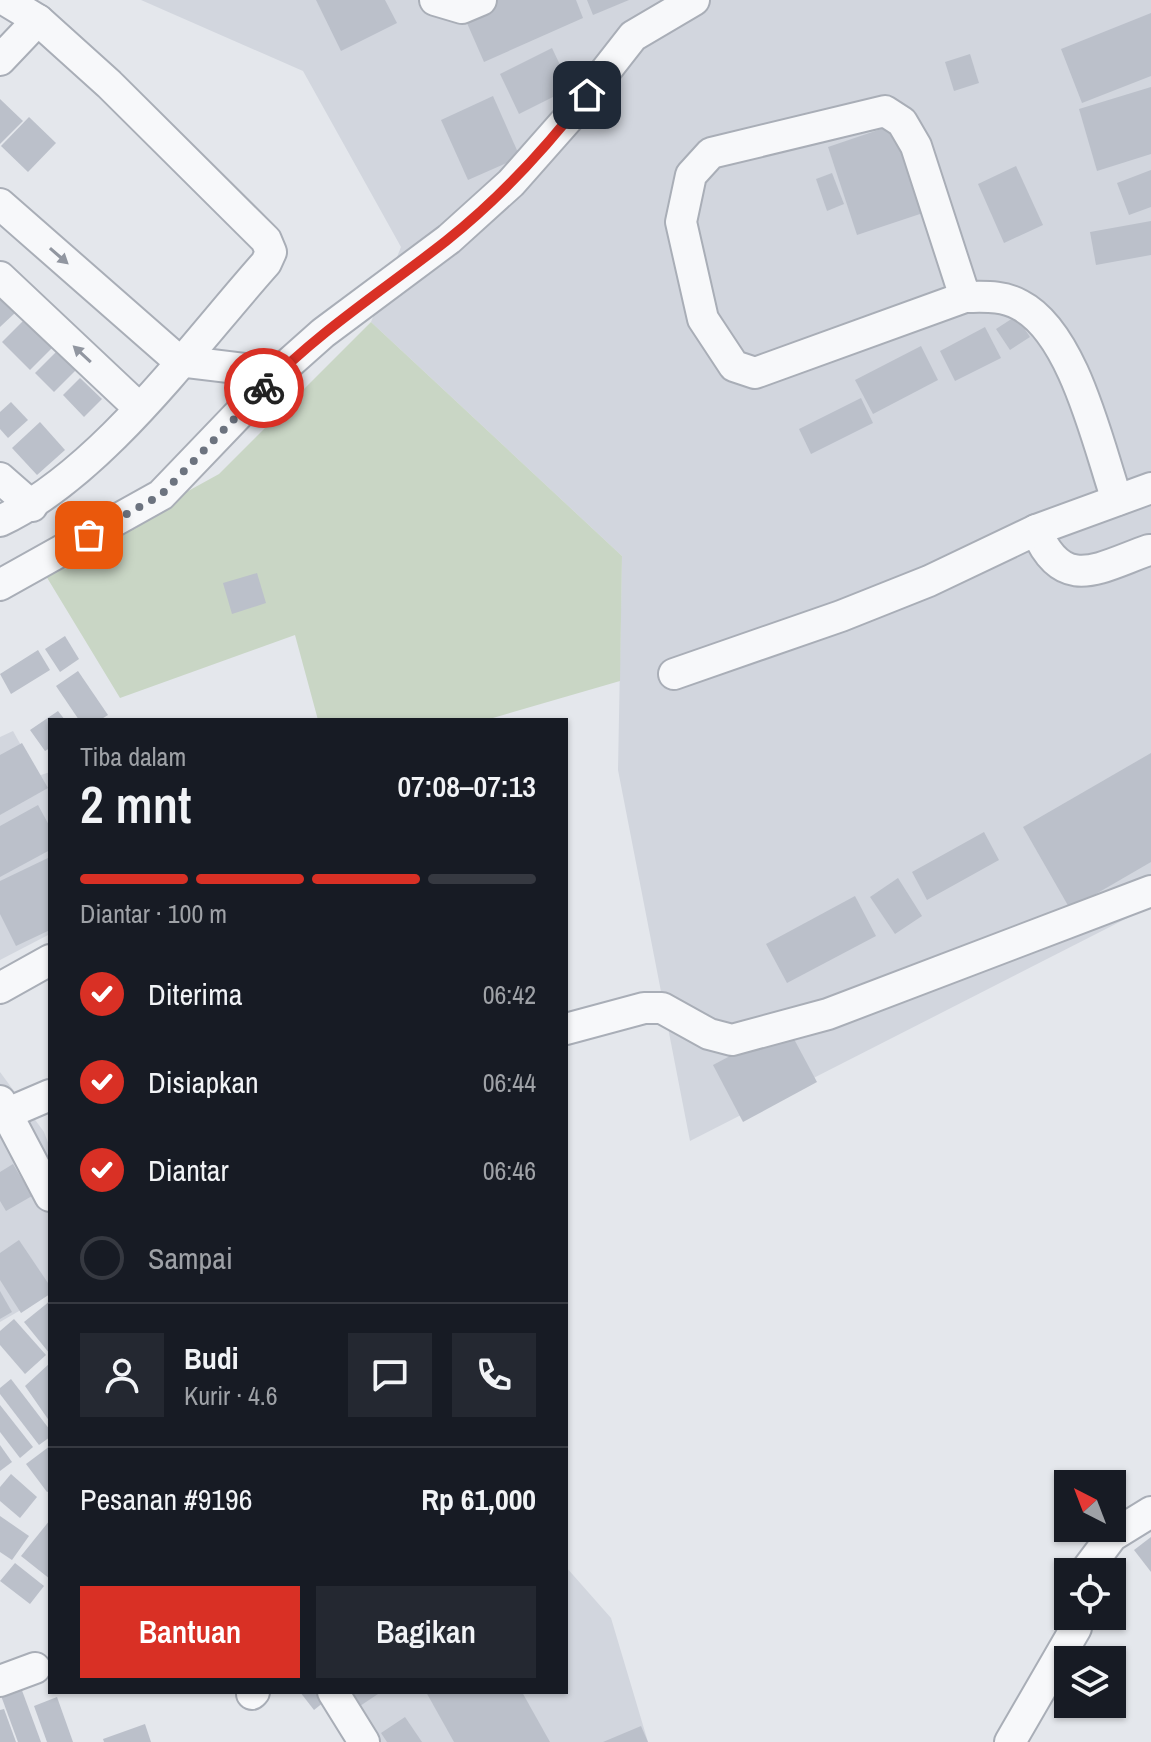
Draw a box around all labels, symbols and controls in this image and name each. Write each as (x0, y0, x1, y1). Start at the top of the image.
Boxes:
pin (553, 61, 621, 129)
icon: home (565, 73, 609, 117)
one-way arrow (49, 246, 68, 264)
one-way arrow (73, 346, 92, 364)
courier (224, 348, 304, 428)
icon: bike (242, 366, 286, 410)
pin (55, 501, 123, 569)
icon: bag (67, 513, 111, 557)
text: Tiba dalam (80, 739, 186, 774)
text: 07:08–07:13 (397, 766, 536, 806)
text: 2 mnt (80, 769, 191, 839)
text: Diantar · 100 m (80, 896, 227, 931)
icon: check (80, 972, 124, 1016)
text: Diterima (148, 974, 242, 1014)
text: 06:42 (483, 977, 536, 1012)
icon: check (80, 1060, 124, 1104)
text: Disiapkan (148, 1062, 259, 1102)
text: 06:44 (483, 1065, 536, 1100)
icon: check (80, 1148, 124, 1192)
text: Diantar (148, 1150, 229, 1190)
text: 06:46 (483, 1153, 536, 1188)
text: Sampai (148, 1238, 233, 1278)
button: person (80, 1333, 164, 1417)
button: chat (348, 1333, 432, 1417)
button: phone (452, 1333, 536, 1417)
text: Budi (184, 1338, 239, 1378)
text: Kurir · 4.6 (184, 1378, 278, 1413)
north arrow (1054, 1470, 1126, 1542)
map controls (1054, 1470, 1126, 1718)
text: Pesanan #9196 (80, 1479, 252, 1519)
text: Rp 61,000 (421, 1479, 536, 1519)
button: locate (1054, 1558, 1126, 1630)
button: Bantuan (80, 1586, 300, 1678)
button: Bagikan (316, 1586, 536, 1678)
button: layers (1054, 1646, 1126, 1718)

